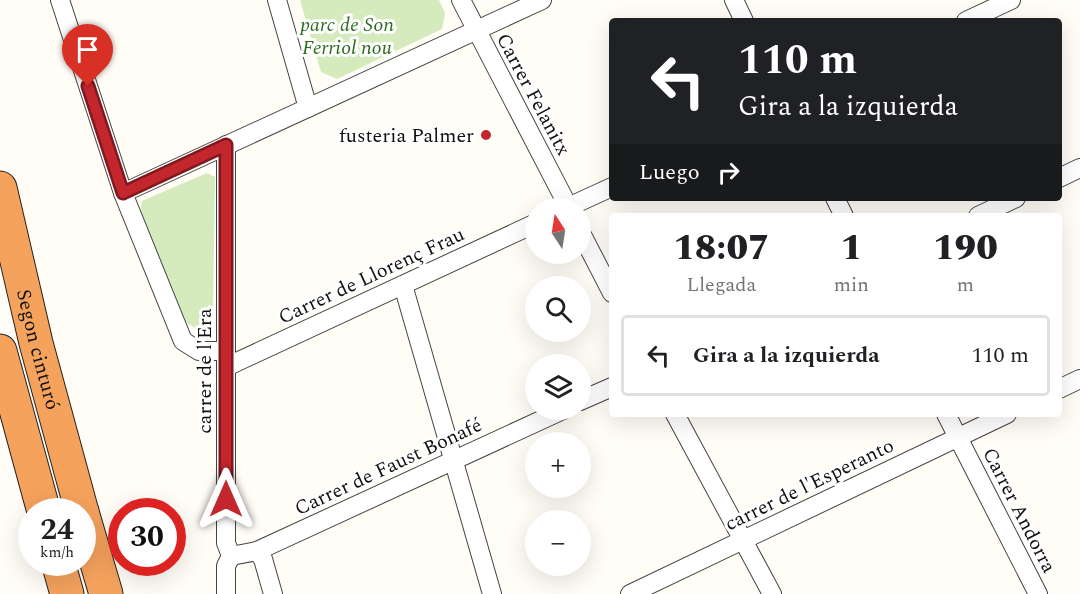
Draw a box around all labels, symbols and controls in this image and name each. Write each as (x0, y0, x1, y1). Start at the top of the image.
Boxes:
park label: parc de Son Ferriol nou (299, 10, 394, 63)
pin (62, 24, 113, 86)
street label: Carrer Felanitx (488, 28, 578, 161)
text: 110 m (738, 29, 857, 92)
icon: arrive (71, 33, 104, 66)
icon: left (639, 42, 717, 120)
text: Gira a la izquierda (738, 86, 958, 128)
place label: fusteria Palmer (339, 121, 474, 151)
marker: fusteria Palmer (479, 128, 493, 142)
text: Luego (639, 156, 700, 189)
icon: right (712, 156, 745, 189)
north arrow (525, 198, 591, 264)
map controls (525, 198, 591, 576)
street label: Carrer de Llorenç Frau (273, 219, 470, 332)
text: 18:07 (673, 221, 770, 276)
text: 1 (841, 221, 862, 276)
text: 190 (933, 221, 998, 276)
text: Llegada (687, 270, 756, 300)
text: min (834, 270, 869, 300)
text: m (957, 270, 974, 300)
button: search (525, 276, 591, 342)
street label: Segon cinturó (8, 286, 68, 413)
street label: carrer de l'Era (190, 308, 220, 434)
icon: left (642, 339, 675, 372)
text: Gira a la izquierda (693, 339, 880, 372)
text: 110 m (972, 339, 1029, 372)
button: layers (525, 354, 591, 420)
street label: Carrer de Faust Bonafé (290, 410, 487, 524)
street label: carrer de l'Esperanto (720, 431, 899, 539)
button: + (525, 432, 591, 498)
street label: Carrer Andorra (975, 442, 1064, 579)
position arrow (194, 467, 258, 531)
speed limit sign: 30 (108, 498, 186, 576)
text: 24 (40, 507, 74, 553)
button: − (525, 510, 591, 576)
text: km/h (40, 541, 74, 564)

